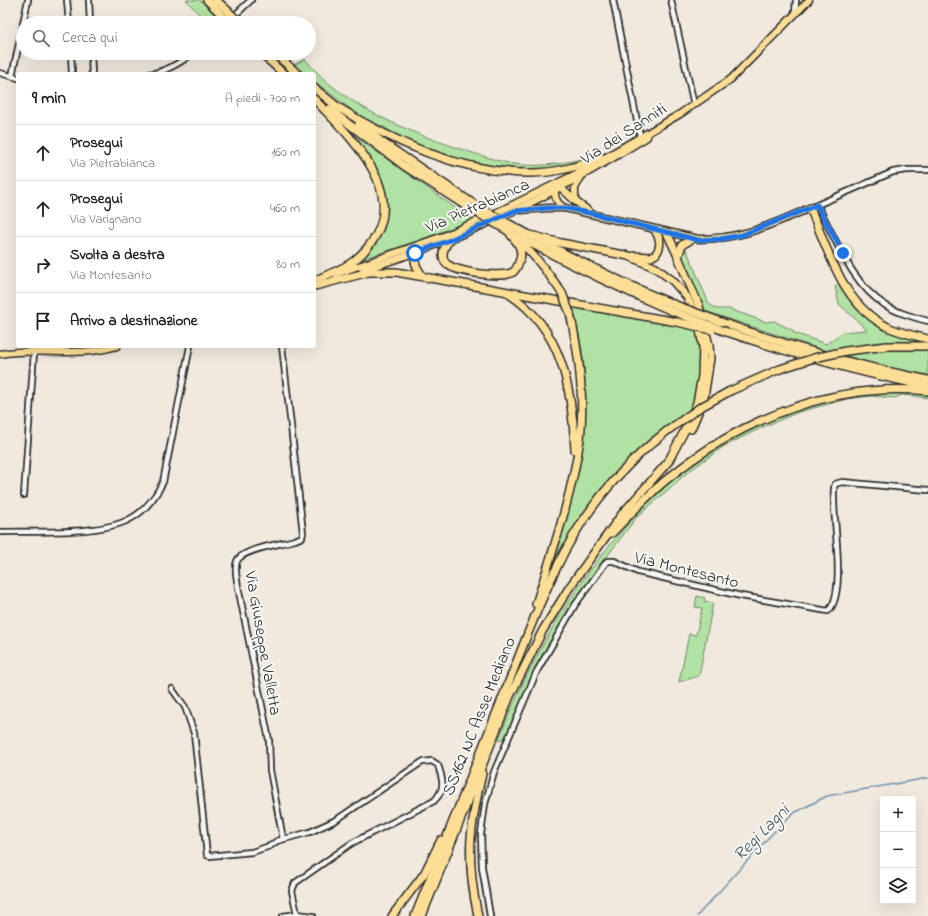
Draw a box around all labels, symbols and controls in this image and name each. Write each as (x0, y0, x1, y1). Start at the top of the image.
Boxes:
search box (16, 16, 316, 60)
icon: search (30, 27, 52, 49)
text: Cerca qui (62, 27, 118, 49)
text: 9 min (32, 86, 66, 111)
text: A piedi · 700 m (225, 89, 300, 108)
street label: Via dei Sanniti (575, 97, 672, 172)
text: Prosegui (70, 132, 123, 154)
icon: ahead (32, 142, 54, 164)
text: 160 m (271, 143, 300, 162)
text: Via Pietrabianca (70, 154, 155, 173)
street label: Via Pietrabianca (421, 172, 534, 241)
text: Prosegui (70, 188, 123, 210)
icon: ahead (32, 198, 54, 220)
text: 460 m (270, 199, 300, 218)
text: Via Varignano (70, 210, 141, 229)
text: Svolta a destra (70, 244, 165, 266)
route start (406, 244, 424, 262)
route end (834, 244, 852, 262)
icon: right (32, 254, 54, 276)
text: 80 m (276, 255, 300, 274)
text: Via Montesanto (70, 266, 152, 285)
icon: arrive (32, 310, 54, 332)
text: Arrivo a destinazione (70, 310, 197, 332)
street label: Via Montesanto (631, 545, 742, 596)
street label: Via Giuseppe Valletta (237, 568, 288, 718)
street label: SS162 NC Asse Mediano (436, 633, 523, 800)
map controls (880, 796, 916, 904)
button: + (880, 796, 916, 832)
water label: Regi Lagni (728, 798, 798, 868)
button: − (880, 832, 916, 868)
button: layers (880, 868, 916, 904)

